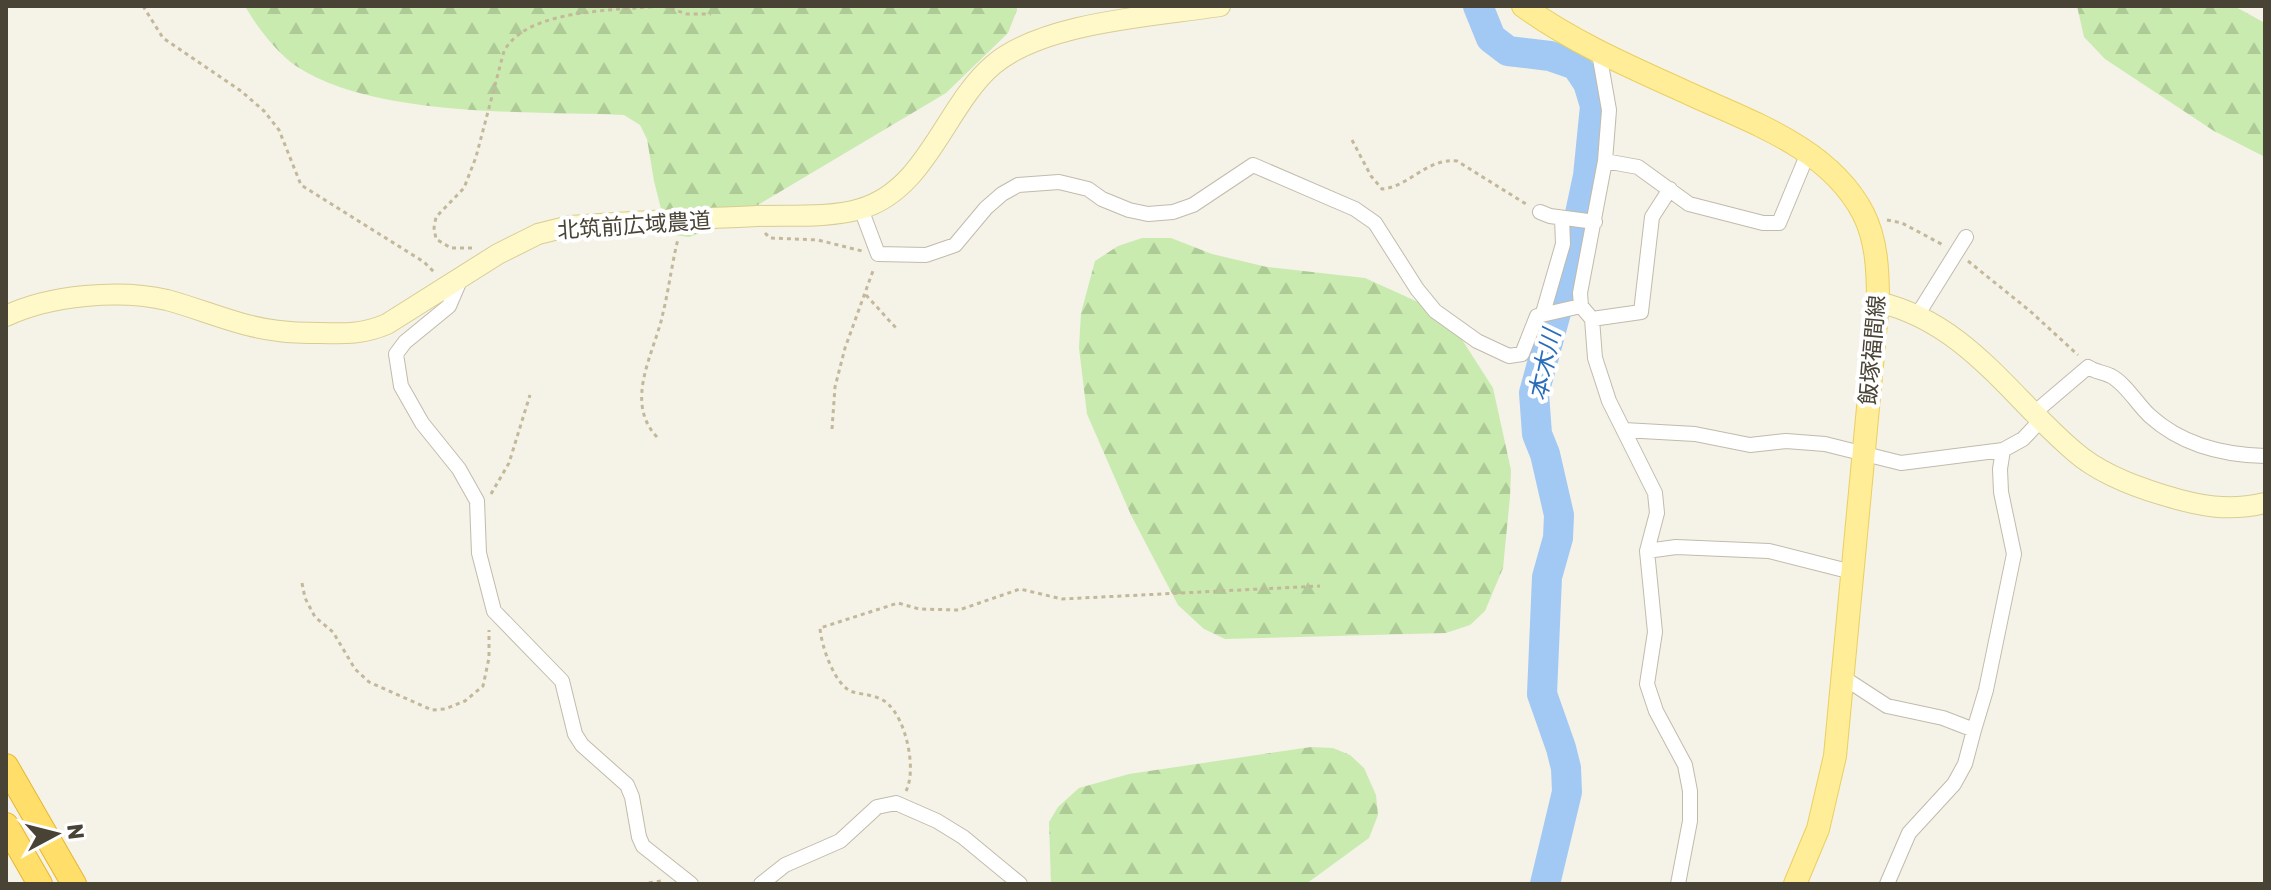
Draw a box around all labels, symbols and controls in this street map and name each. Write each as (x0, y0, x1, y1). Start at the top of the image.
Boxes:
street label: 北筑前広域農道 (556, 207, 712, 244)
street label: 飯塚福間線 (1854, 294, 1891, 406)
water label: 本木川 (1524, 324, 1567, 403)
north arrow (16, 794, 96, 874)
text: N (61, 822, 90, 841)

